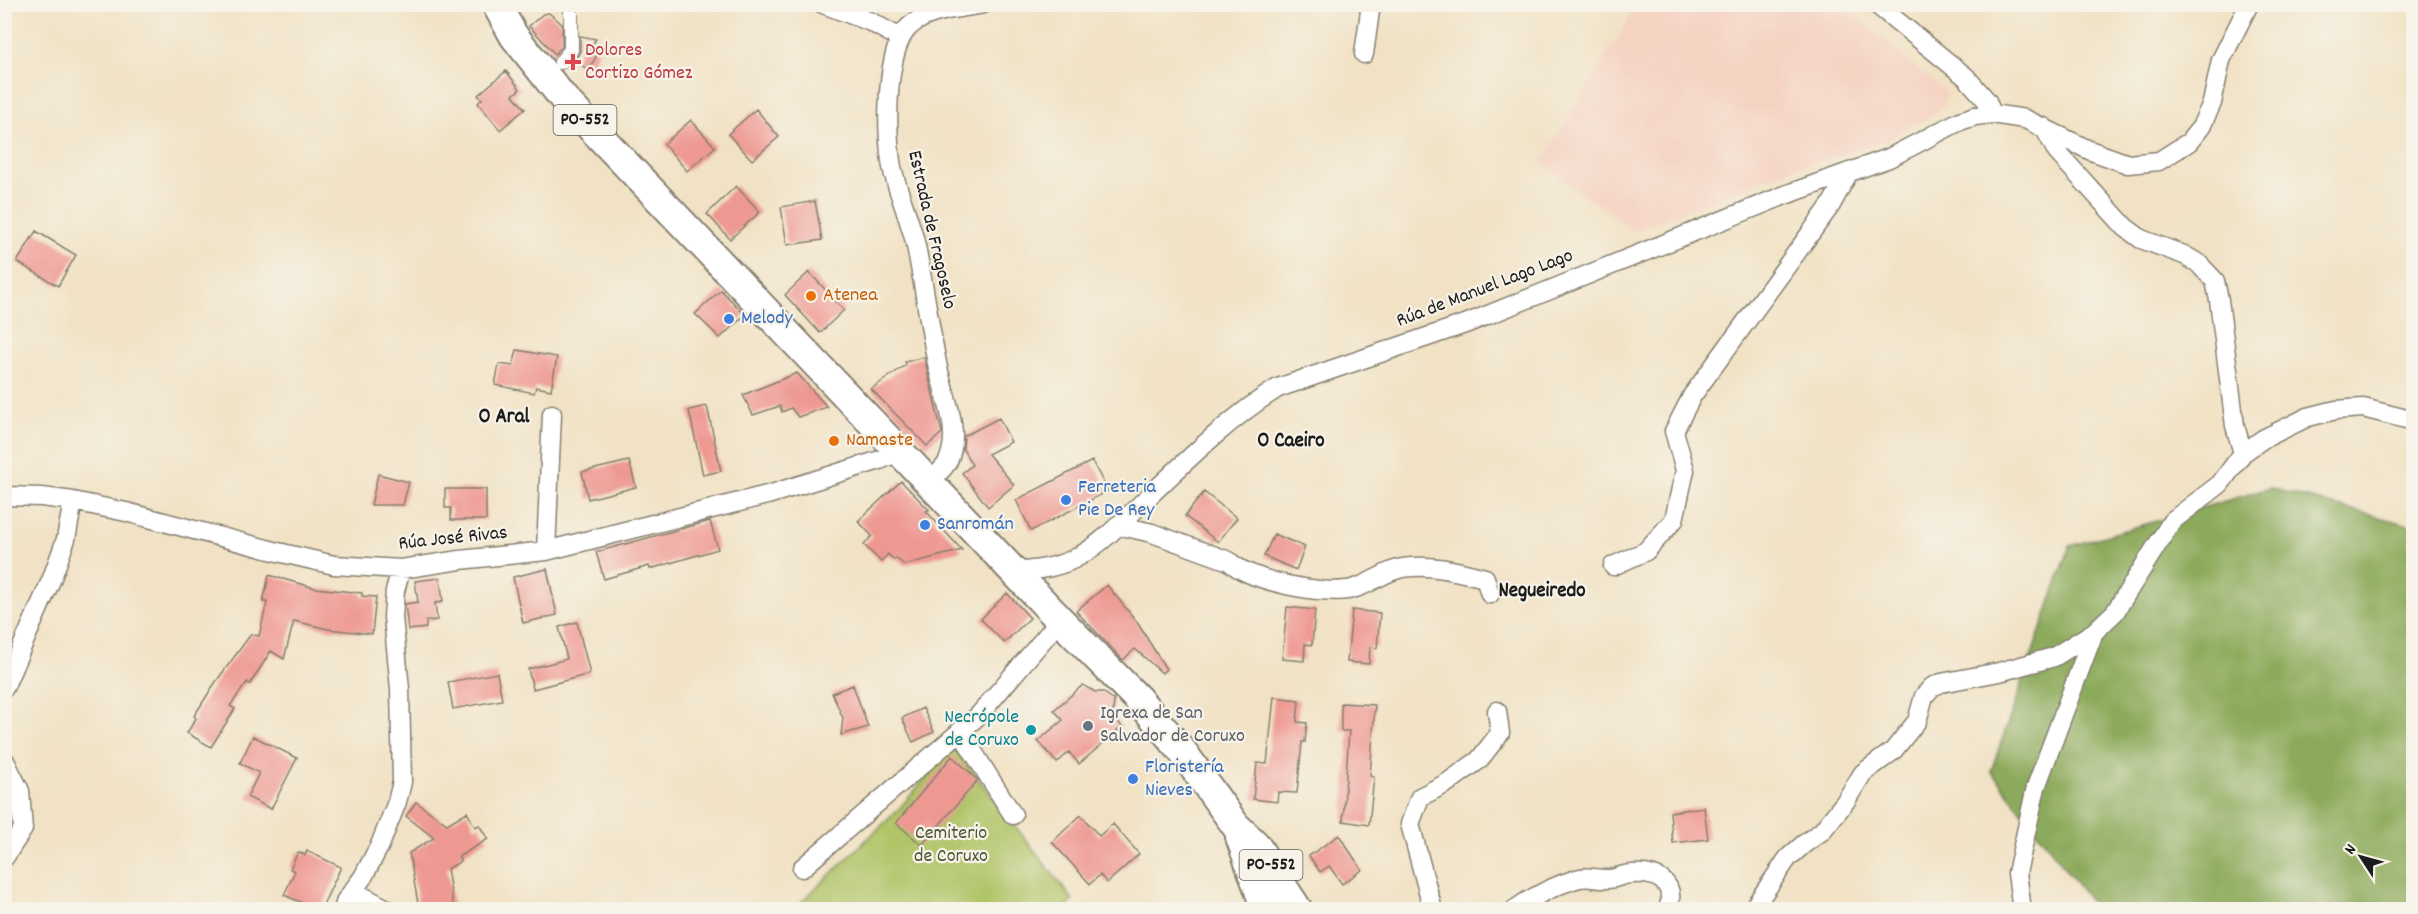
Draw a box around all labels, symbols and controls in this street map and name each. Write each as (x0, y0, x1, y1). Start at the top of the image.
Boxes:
place label: Dolores Cortizo Gómez (585, 37, 693, 88)
marker: Dolores Cortizo Gómez (566, 55, 580, 69)
road number: PO-552 (554, 105, 616, 135)
street label: Estrada de Fragoselo (899, 148, 963, 312)
street label: Rúa de Manuel Lago Lago (1393, 242, 1577, 336)
place label: Atenea (823, 282, 878, 310)
marker: Atenea (804, 289, 818, 303)
place label: Melody (741, 305, 794, 333)
marker: Melody (722, 312, 736, 326)
district label: O Aral (479, 403, 530, 433)
place label: Namaste (846, 427, 913, 455)
district label: O Caeiro (1257, 427, 1325, 457)
marker: Namaste (827, 434, 841, 448)
place label: Ferreteria Pie De Rey (1078, 474, 1157, 525)
marker: Ferreteria Pie De Rey (1059, 493, 1073, 507)
place label: Sanromán (937, 511, 1014, 539)
marker: Sanromán (918, 518, 932, 532)
street label: Rúa José Rivas (397, 519, 509, 559)
district label: Negueiredo (1498, 577, 1586, 607)
place label: Igrexa de San Salvador de Coruxo (1100, 700, 1245, 751)
place label: Necrópole de Coruxo (944, 704, 1019, 755)
marker: Igrexa de San Salvador de Coruxo (1081, 719, 1095, 733)
marker: Necrópole de Coruxo (1024, 723, 1038, 737)
place label: Floristería Nieves (1145, 754, 1224, 805)
marker: Floristería Nieves (1126, 772, 1140, 786)
park label: Cemiterio de Coruxo (914, 820, 988, 871)
north arrow (2331, 827, 2391, 887)
text: N (2339, 840, 2363, 860)
road number: PO-552 (1240, 850, 1302, 880)

